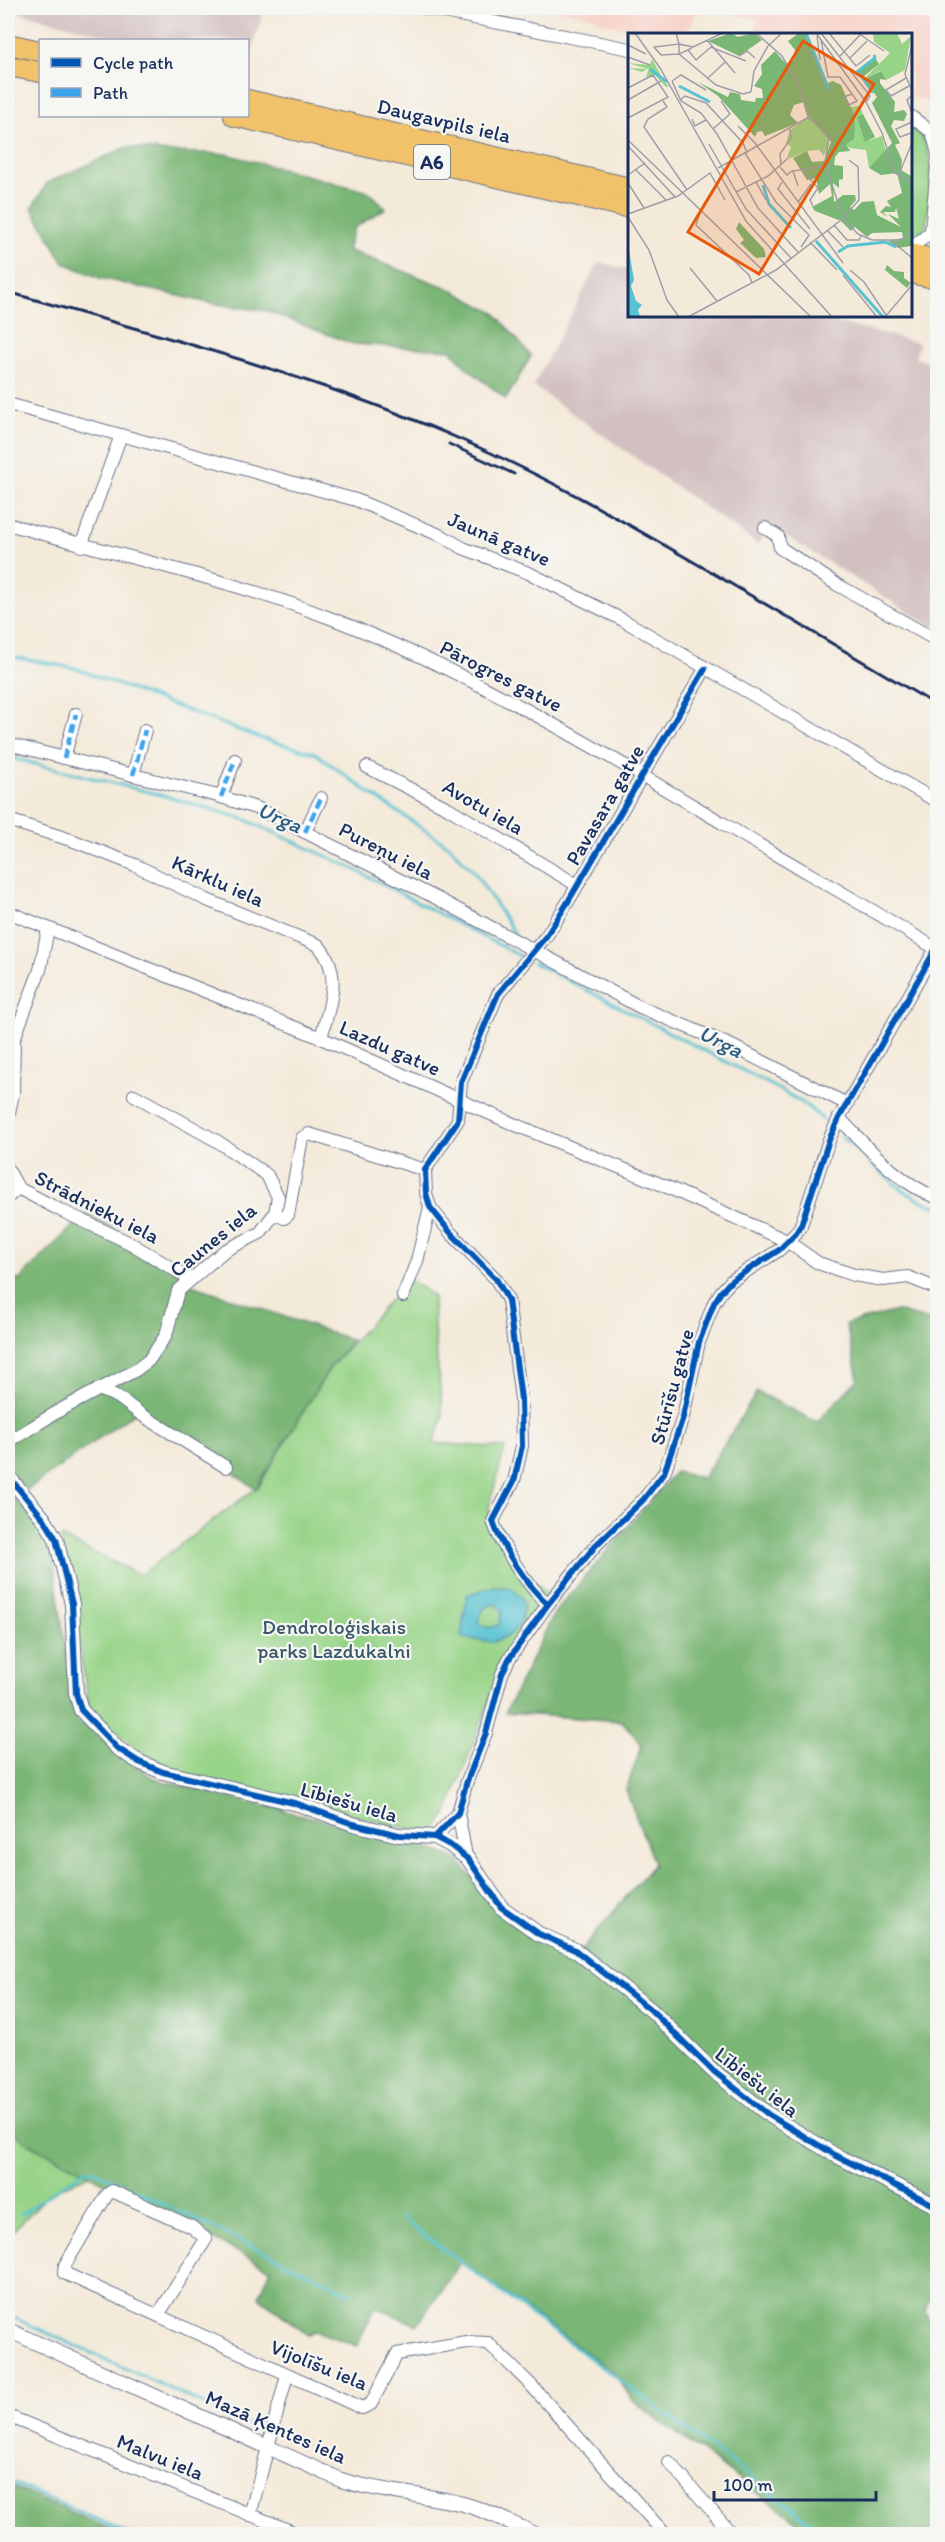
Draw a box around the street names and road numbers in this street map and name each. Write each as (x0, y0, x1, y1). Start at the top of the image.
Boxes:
street label: Daugavpils iela (375, 93, 514, 148)
road number: A6 (414, 145, 450, 179)
street label: Jaunā gatve (444, 506, 554, 571)
street label: Pārogres gatve (436, 634, 566, 717)
street label: Pavasara gatve (560, 740, 649, 870)
street label: Avotu iela (438, 773, 528, 840)
street label: Pureņu iela (335, 816, 438, 885)
street label: Kārklu iela (168, 849, 268, 912)
street label: Lazdu gatve (336, 1014, 445, 1081)
street label: Strādnieku iela (31, 1164, 164, 1249)
street label: Caunes iela (164, 1197, 261, 1282)
street label: Stūrīšu gatve (644, 1326, 699, 1448)
street label: Lībiešu iela (298, 1776, 401, 1827)
street label: Lībiešu iela (710, 2041, 805, 2122)
street label: Vijolīšu iela (267, 2334, 372, 2395)
street label: Mazā Ķentes iela (202, 2384, 351, 2469)
street label: Malvu iela (113, 2428, 207, 2485)

